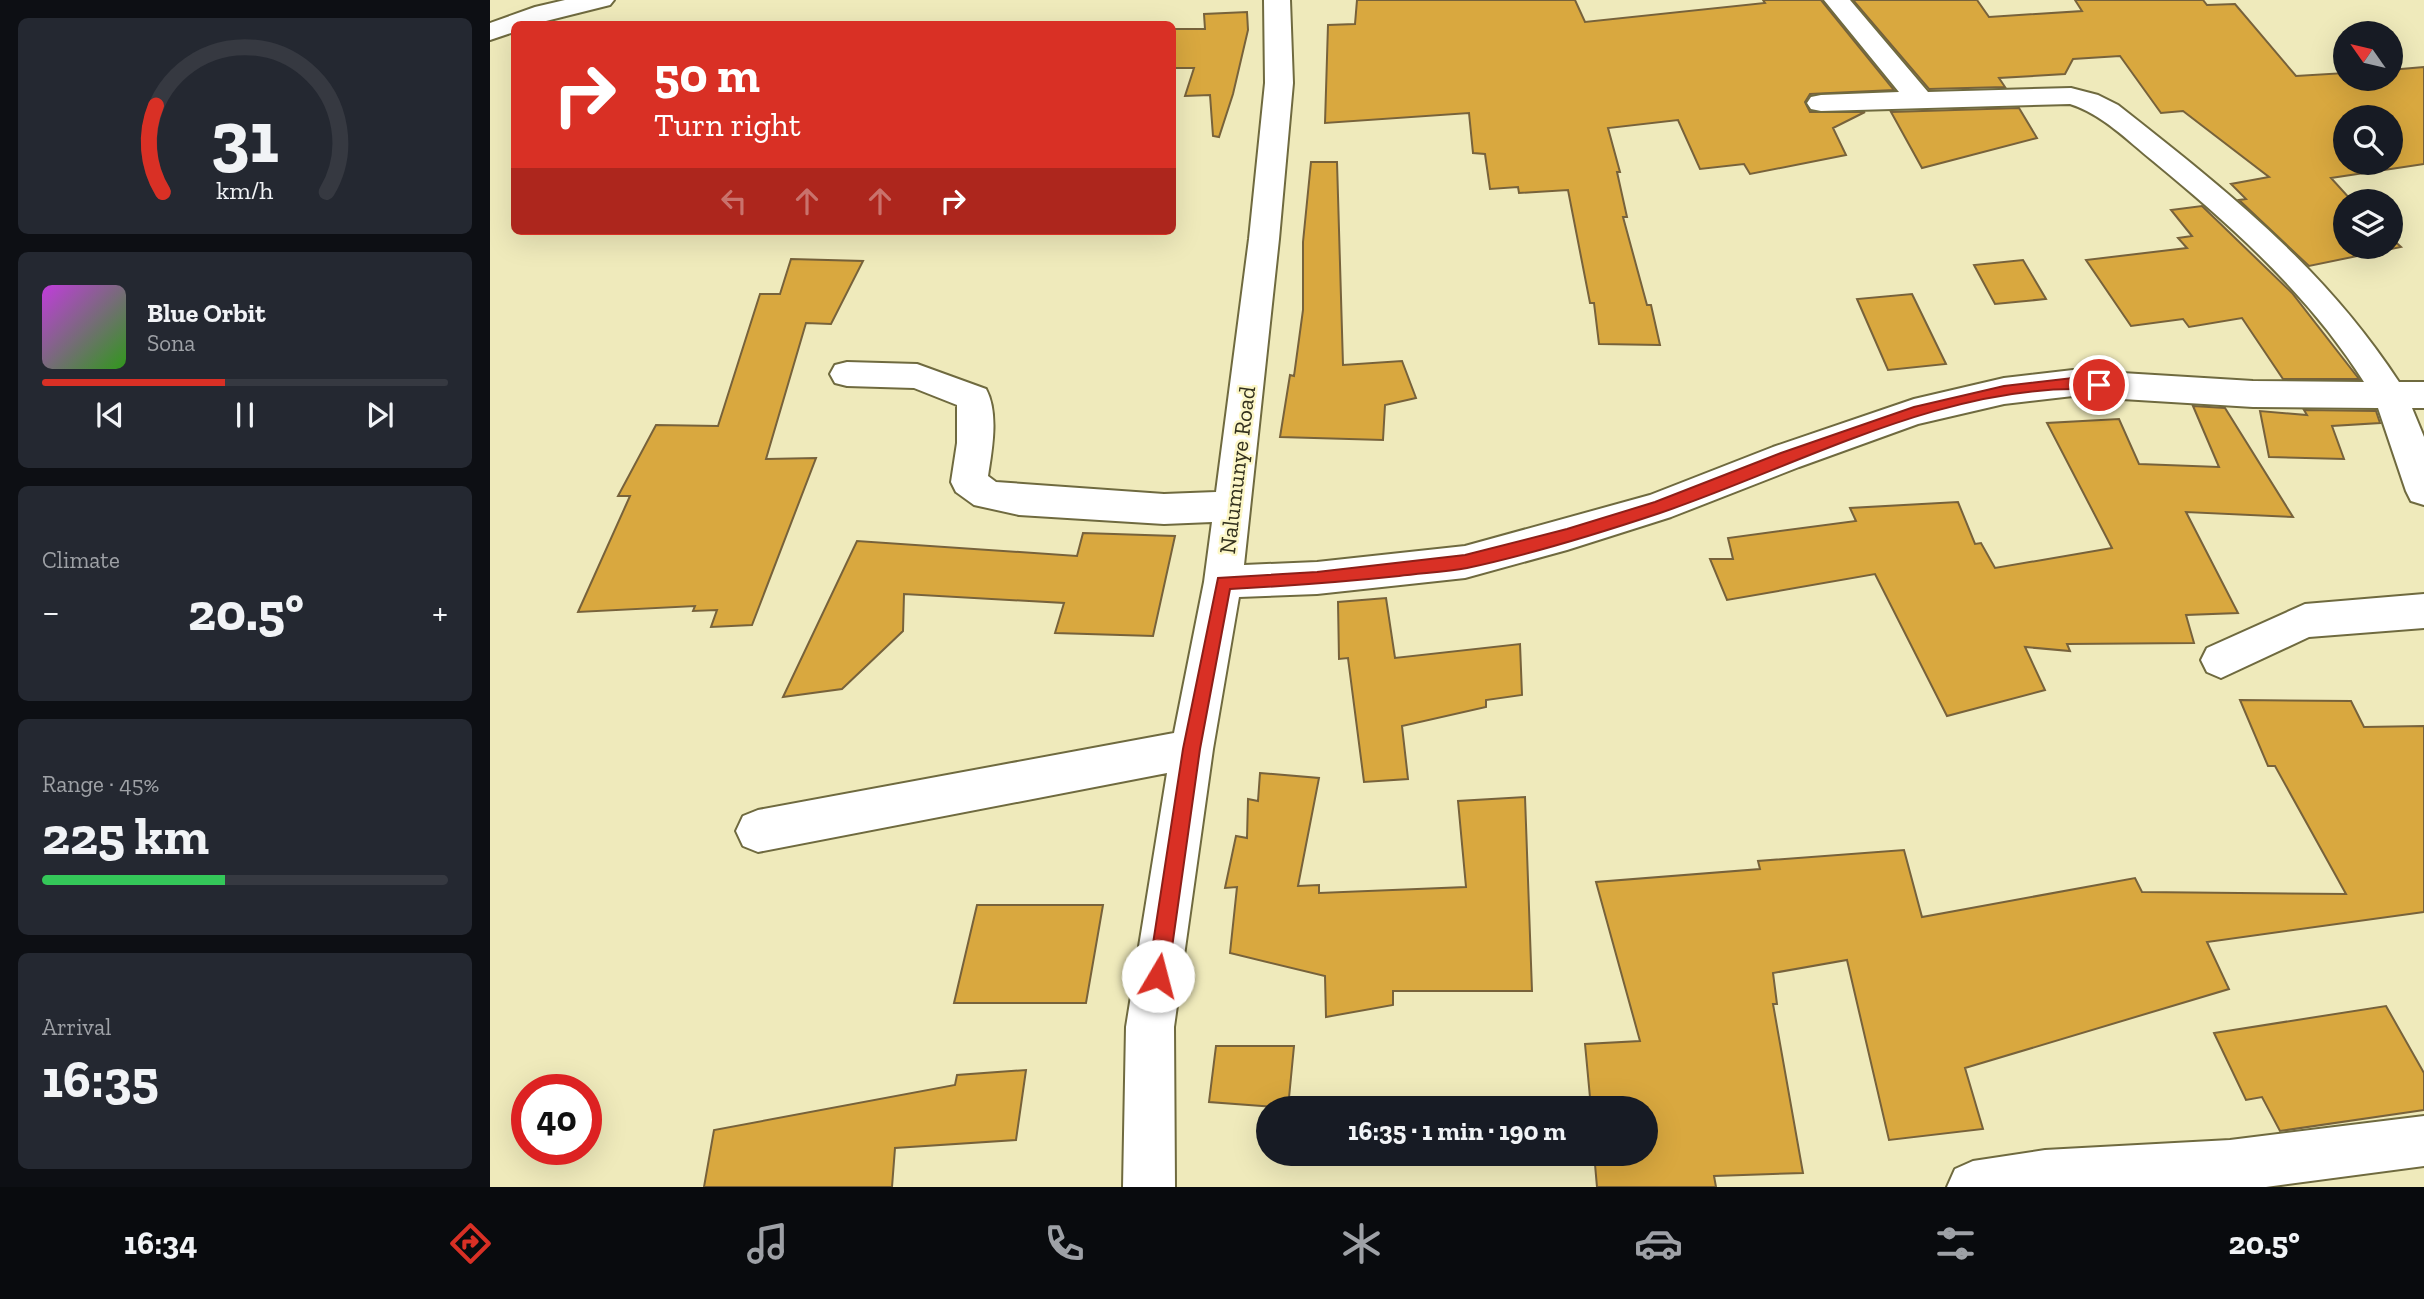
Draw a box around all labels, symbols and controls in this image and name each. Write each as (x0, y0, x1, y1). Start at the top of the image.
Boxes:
north arrow (2333, 21, 2403, 91)
map controls (2333, 21, 2403, 259)
text: 50 m (654, 46, 760, 105)
icon: right (539, 49, 630, 140)
text: 31 (211, 93, 279, 181)
button: search (2333, 105, 2403, 175)
text: Turn right (654, 106, 801, 144)
text: km/h (216, 175, 274, 205)
icon: left (715, 182, 753, 220)
icon: ahead (788, 182, 826, 220)
icon: ahead (861, 182, 899, 220)
icon: right (934, 182, 972, 220)
button: layers (2333, 189, 2403, 259)
text: Blue Orbit (147, 297, 266, 329)
text: Sona (147, 329, 195, 357)
pin (2069, 355, 2129, 415)
icon: arrive (2080, 366, 2118, 404)
street label: Nalumunye Road (1213, 384, 1261, 556)
icon: previous (91, 396, 129, 434)
icon: pause (226, 396, 264, 434)
icon: next (361, 396, 399, 434)
text: Climate (42, 546, 120, 574)
text: 20.5° (188, 581, 304, 643)
text: − (42, 589, 60, 635)
text: + (432, 589, 448, 635)
text: Range · 45% (42, 770, 159, 798)
text: 225 km (42, 805, 209, 867)
position arrow (1121, 939, 1195, 1013)
text: Arrival (42, 1013, 111, 1041)
text: 16:35 (42, 1048, 159, 1110)
speed limit sign: 40 (511, 1074, 602, 1165)
text: 16:35 · 1 min · 190 m (1348, 1115, 1566, 1147)
icon: directions (446, 1219, 495, 1268)
icon: music (743, 1219, 792, 1268)
icon: phone (1040, 1219, 1089, 1268)
icon: climate (1337, 1219, 1386, 1268)
icon: car (1634, 1219, 1683, 1268)
icon: filters (1931, 1219, 1980, 1268)
text: 16:34 (124, 1224, 197, 1262)
text: 20.5° (2229, 1224, 2300, 1262)

